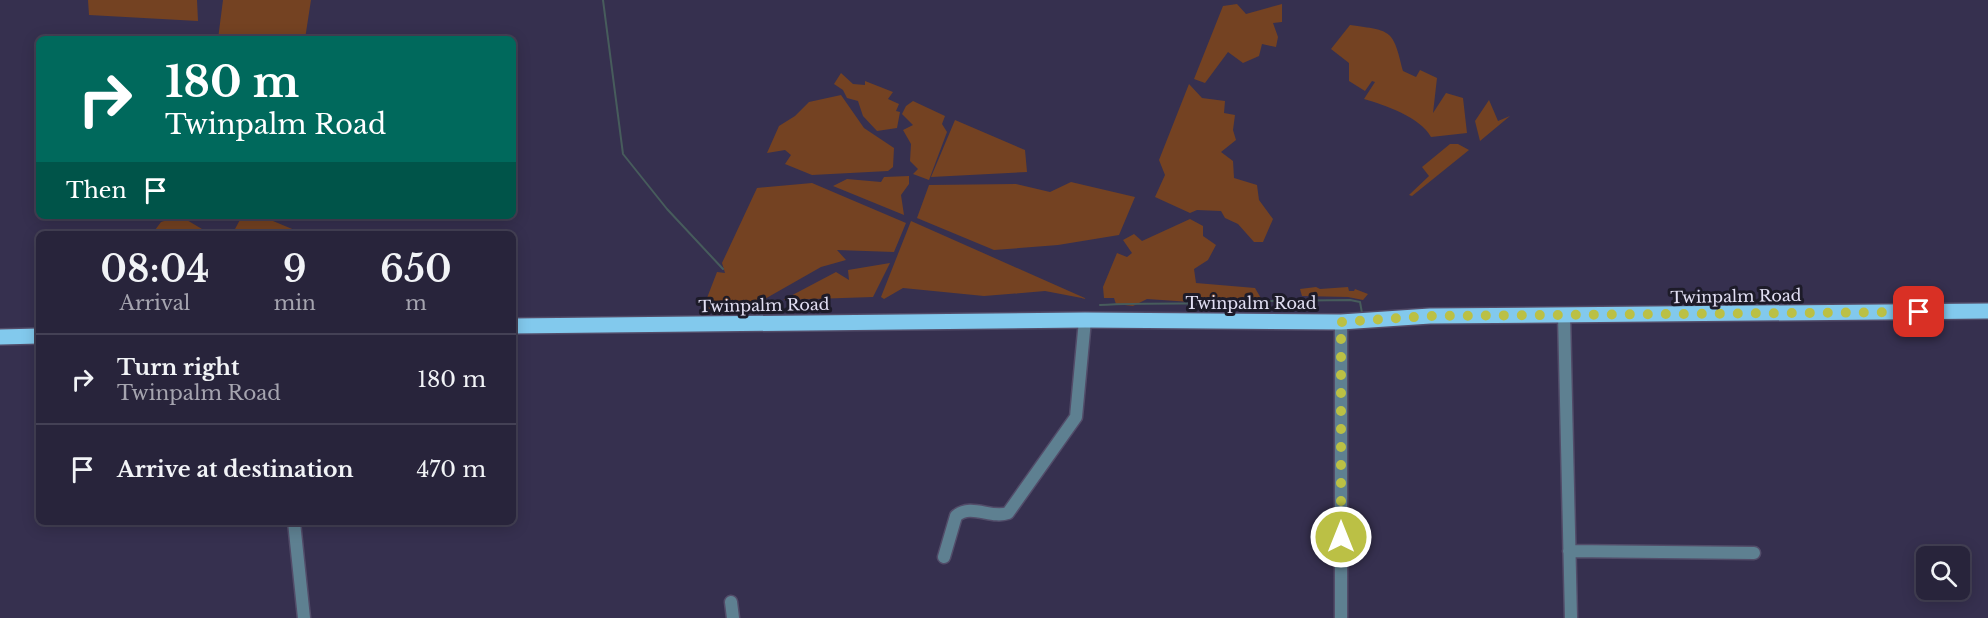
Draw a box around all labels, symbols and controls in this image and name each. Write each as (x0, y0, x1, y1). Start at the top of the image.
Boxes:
text: 180 m (165, 56, 299, 108)
icon: right (66, 60, 144, 138)
text: Twinpalm Road (165, 108, 386, 141)
icon: arrive (139, 174, 172, 207)
text: Then (66, 177, 127, 204)
text: 08:04 (100, 247, 209, 292)
text: 9 (283, 247, 307, 292)
text: 650 (380, 247, 452, 292)
street label: Twinpalm Road (1670, 285, 1802, 307)
pin (1893, 286, 1944, 337)
text: Arrival (119, 291, 190, 315)
text: min (274, 291, 316, 315)
text: m (405, 291, 427, 315)
street label: Twinpalm Road (1185, 293, 1317, 313)
street label: Twinpalm Road (698, 294, 830, 316)
icon: arrive (1902, 295, 1935, 328)
text: Turn right (117, 354, 239, 381)
icon: right (66, 363, 99, 396)
text: 180 m (417, 366, 486, 393)
text: Twinpalm Road (117, 381, 281, 405)
icon: arrive (66, 453, 99, 486)
text: Arrive at destination (117, 456, 354, 483)
text: 470 m (416, 456, 486, 483)
position arrow (1309, 505, 1373, 569)
map controls (1916, 546, 1970, 600)
button: search (1916, 546, 1970, 600)

